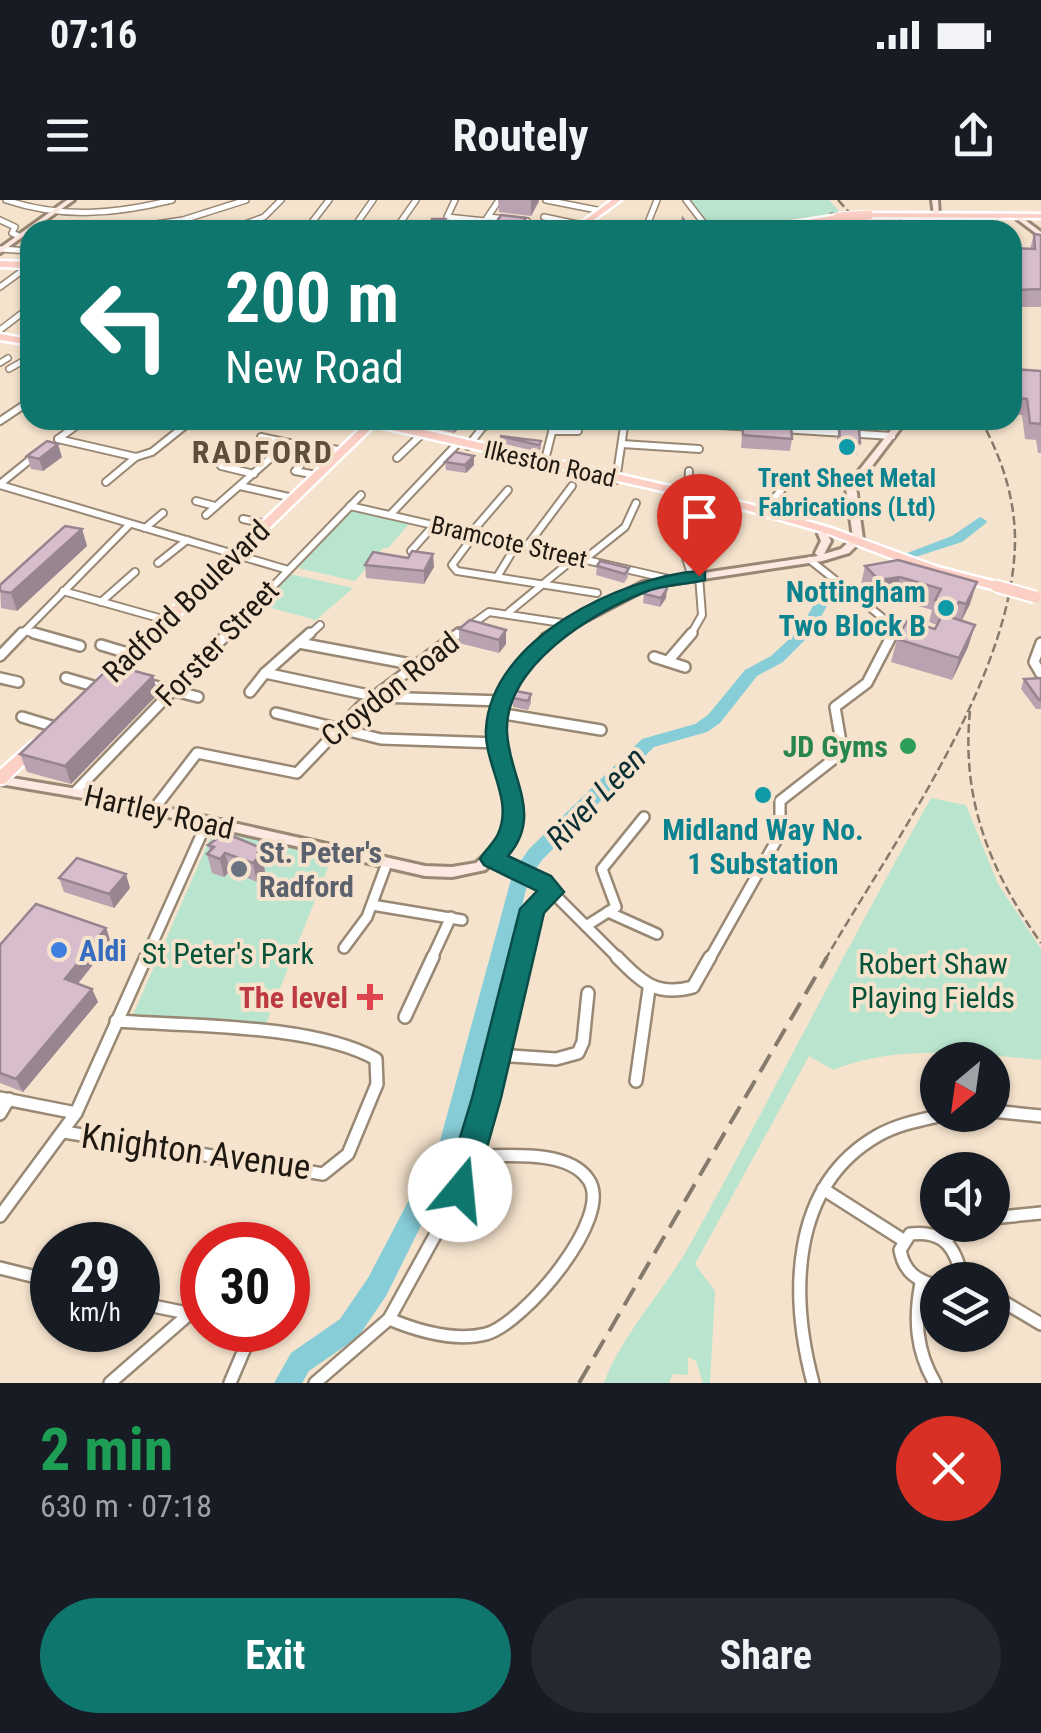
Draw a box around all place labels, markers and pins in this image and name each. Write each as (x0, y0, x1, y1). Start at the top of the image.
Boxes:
marker: Trent Sheet Metal Fabrications (Ltd) (836, 436, 858, 458)
place label: Trent Sheet Metal Fabrications (Ltd) (758, 464, 936, 522)
pin (657, 474, 742, 577)
place label: Nottingham Two Block B (778, 574, 926, 643)
marker: Nottingham Two Block B (935, 597, 957, 619)
place label: JD Gyms (783, 729, 888, 764)
marker: JD Gyms (897, 735, 919, 757)
marker: Midland Way No. 1 Substation (752, 784, 774, 806)
place label: Midland Way No. 1 Substation (662, 812, 864, 881)
place label: St. Peter's Radford (259, 835, 382, 904)
marker: St. Peter's Radford (228, 858, 250, 880)
place label: Aldi (79, 933, 127, 968)
marker: Aldi (48, 939, 70, 961)
place label: The level (239, 980, 348, 1015)
marker: The level (357, 984, 383, 1010)

